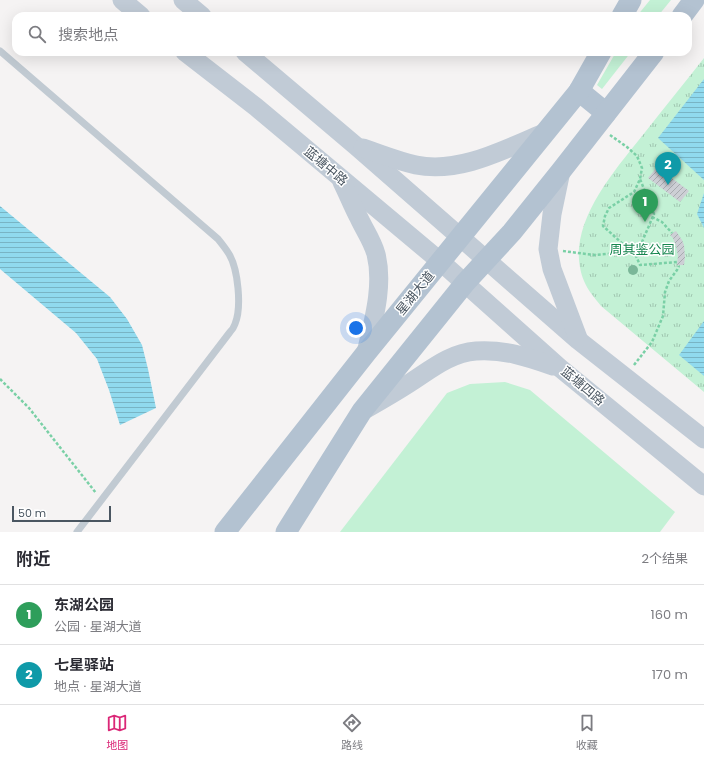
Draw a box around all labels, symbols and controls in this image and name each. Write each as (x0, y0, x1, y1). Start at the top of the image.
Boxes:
search box (12, 12, 692, 56)
icon: search (26, 23, 48, 45)
text: 搜索地点 (58, 24, 118, 45)
street label: 蓝塘中路 (300, 142, 352, 190)
pin: 2 (655, 152, 681, 185)
pin: 1 (632, 189, 658, 222)
park label: 周其鉴公园 (609, 240, 675, 259)
street label: 星湖大道 (391, 267, 439, 319)
your location (346, 318, 366, 338)
street label: 蓝塘四路 (557, 362, 609, 410)
scale bar (12, 504, 111, 523)
text: 50 m (18, 505, 46, 521)
text: 附近 (16, 547, 50, 571)
text: 2个结果 (642, 549, 688, 568)
text: 东湖公园 (54, 594, 114, 615)
text: 1 (27, 605, 31, 624)
text: 160 m (651, 605, 688, 624)
text: 公园 · 星湖大道 (54, 617, 142, 636)
text: 七星驿站 (54, 654, 114, 675)
text: 2 (25, 665, 33, 684)
text: 170 m (652, 665, 688, 684)
text: 地点 · 星湖大道 (54, 677, 142, 696)
tab: 地图 (106, 712, 128, 754)
tab: 路线 (341, 712, 363, 754)
tab: 收藏 (576, 712, 598, 754)

